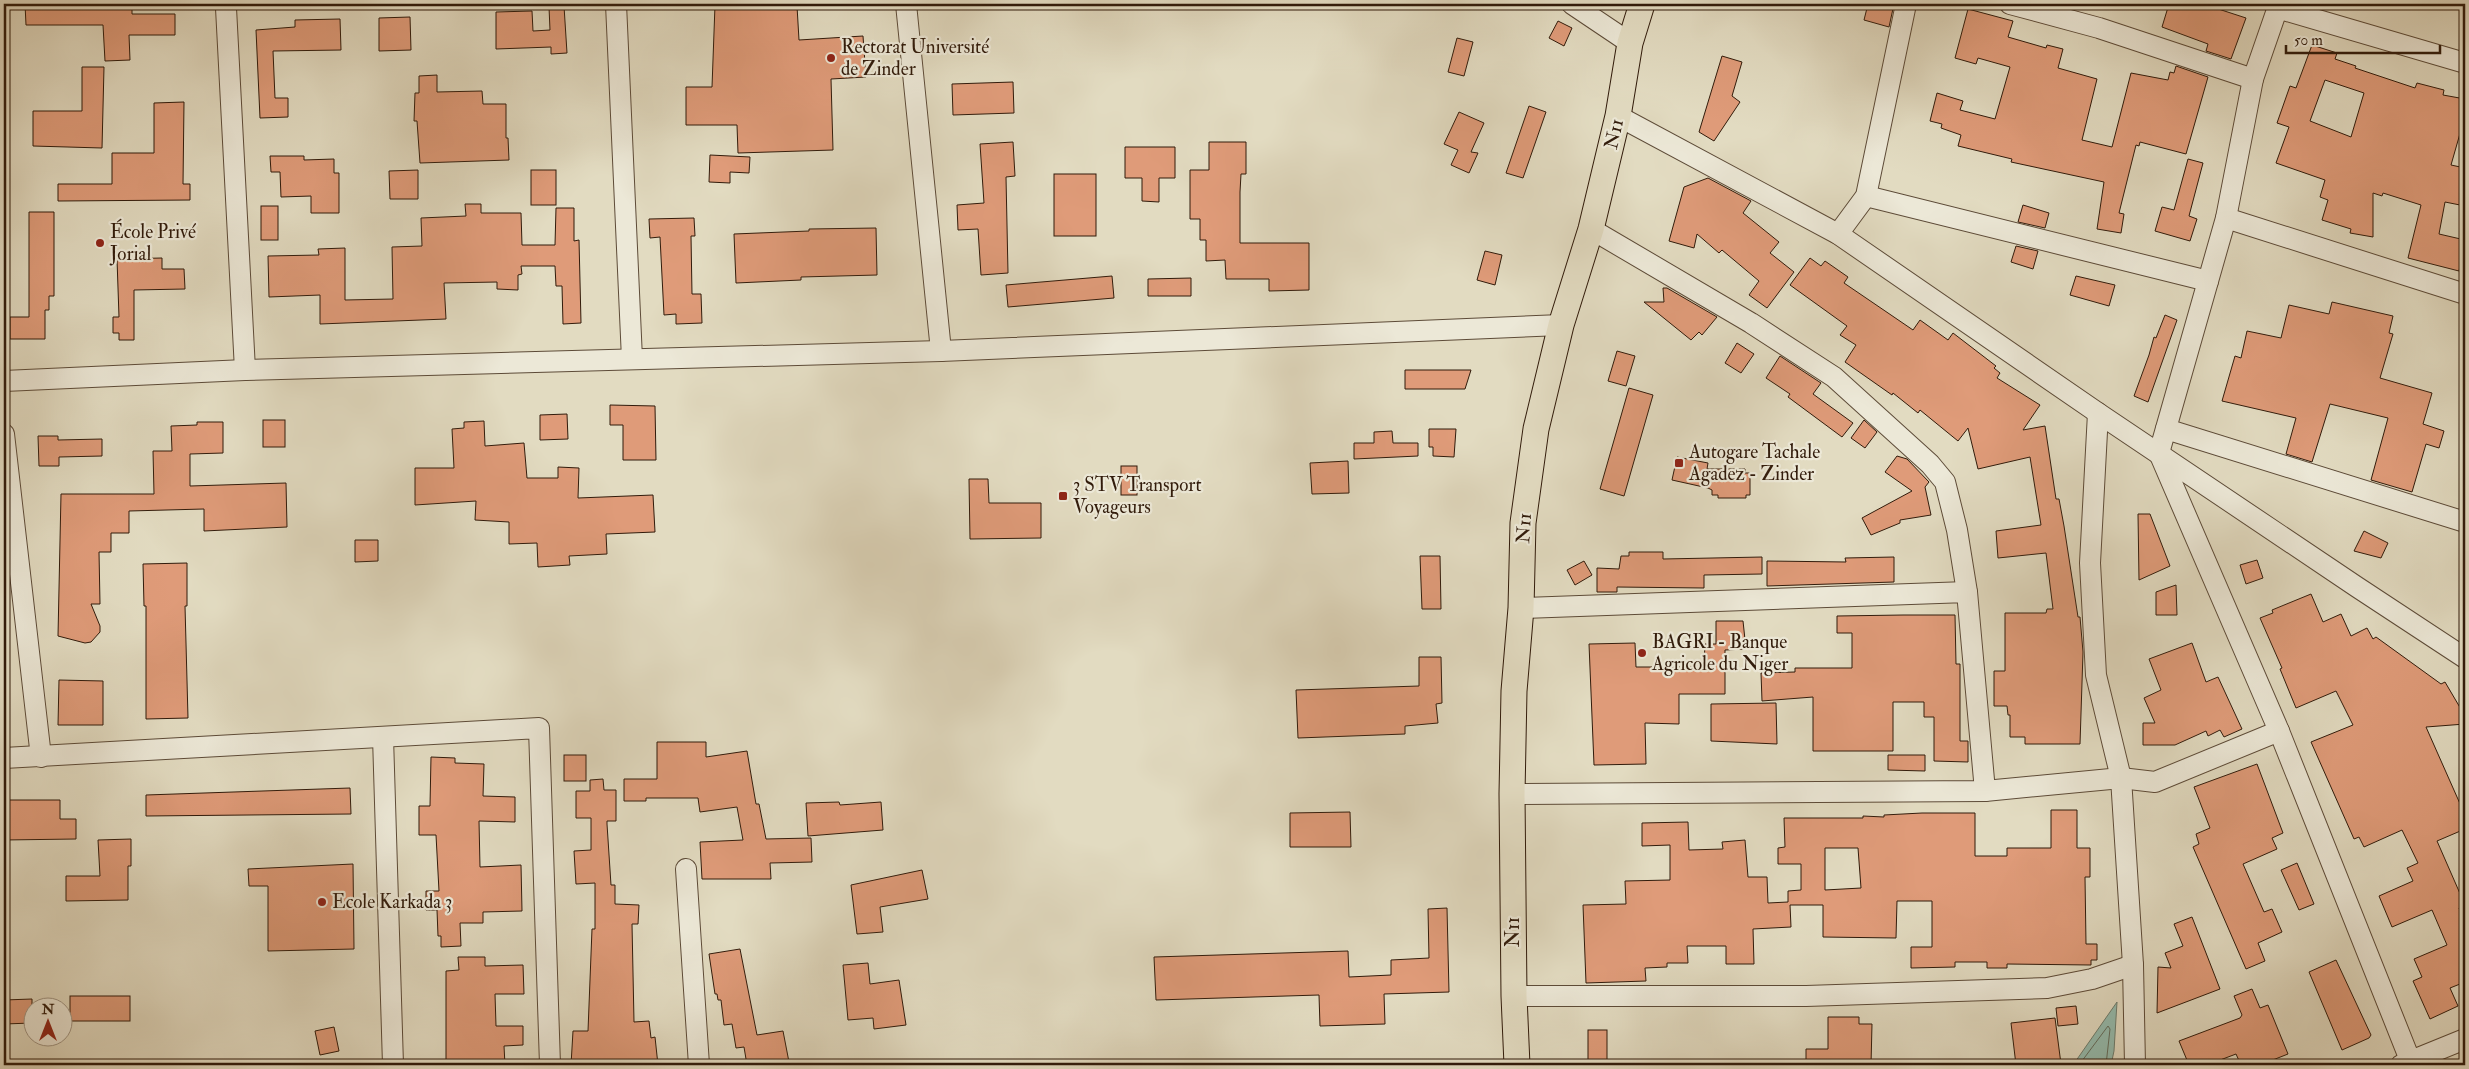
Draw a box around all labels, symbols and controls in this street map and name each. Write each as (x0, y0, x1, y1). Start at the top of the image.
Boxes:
scale bar (2286, 22, 2440, 54)
text: 50 m (2294, 31, 2323, 50)
place label: Rectorat Université de Zinder (841, 35, 989, 81)
marker: Rectorat Université de Zinder (825, 52, 837, 64)
street label: N11 (1599, 116, 1629, 152)
place label: École Privé Jorial (109, 218, 196, 266)
marker: École Privé Jorial (94, 237, 106, 249)
place label: Autogare Tachale Agadez - Zinder (1688, 440, 1820, 486)
marker: Autogare Tachale Agadez - Zinder (1673, 457, 1685, 469)
place label: 3 STV Transport Voyageurs (1073, 473, 1202, 519)
marker: 3 STV Transport Voyageurs (1057, 490, 1069, 502)
street label: N11 (1511, 512, 1537, 544)
place label: BAGRI - Banque Agricole du Niger (1651, 630, 1788, 676)
marker: BAGRI - Banque Agricole du Niger (1636, 647, 1648, 659)
place label: Ecole Karkada 3 (332, 890, 452, 914)
marker: Ecole Karkada 3 (316, 896, 328, 908)
street label: N11 (1501, 917, 1525, 947)
north arrow (22, 996, 72, 1046)
text: N (41, 1001, 55, 1018)

